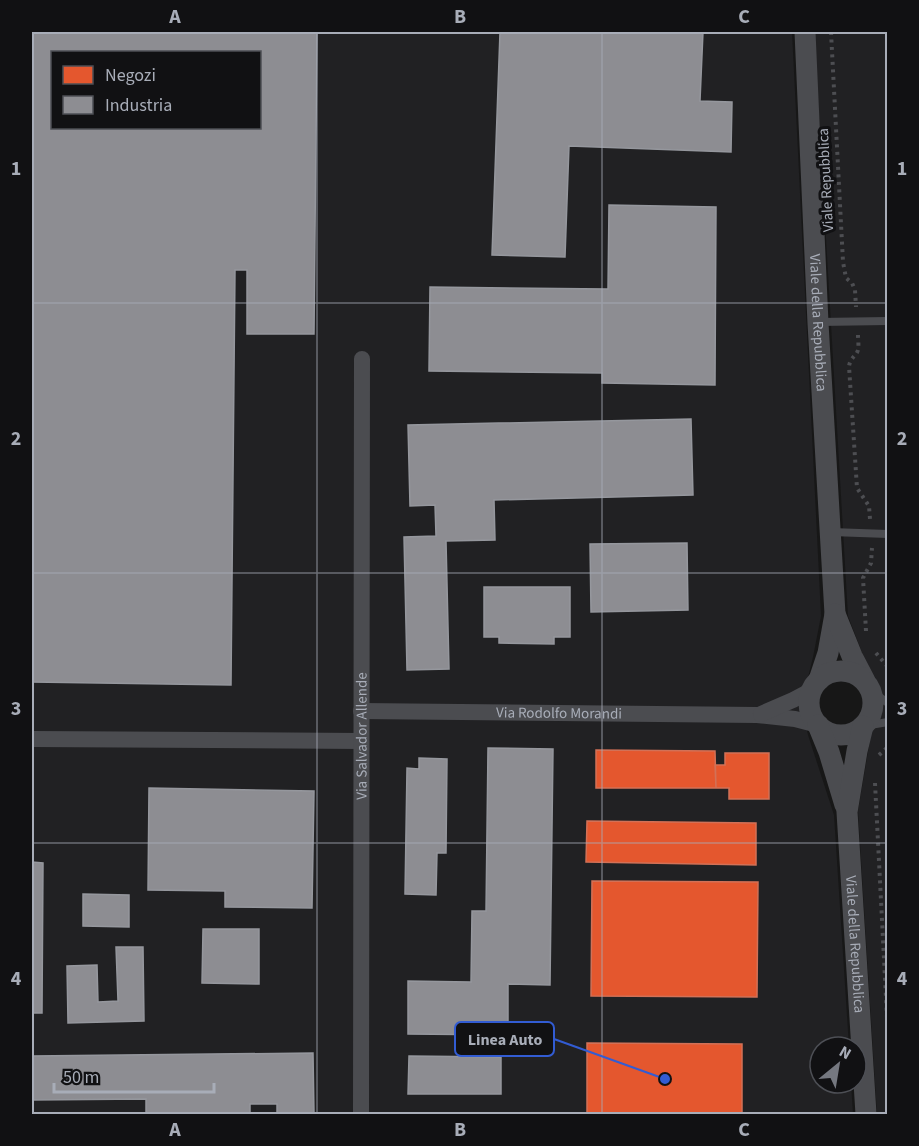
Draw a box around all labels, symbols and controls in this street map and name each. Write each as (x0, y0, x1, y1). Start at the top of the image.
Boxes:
text: A (168, 3, 181, 31)
text: B (454, 3, 466, 31)
text: C (738, 3, 750, 31)
legend (51, 51, 261, 129)
text: Negozi (105, 63, 156, 88)
text: Industria (105, 93, 172, 118)
street label: Viale Repubblica (813, 128, 839, 232)
text: 1 (11, 155, 21, 183)
text: 1 (897, 155, 907, 183)
street label: Viale della Repubblica (804, 253, 832, 392)
text: 2 (11, 425, 21, 453)
text: 2 (897, 425, 907, 453)
street label: Via Salvador Allende (351, 672, 372, 800)
text: 3 (11, 695, 21, 723)
text: 3 (897, 695, 907, 723)
street label: Via Rodolfo Morandi (496, 702, 622, 724)
street label: Viale della Repubblica (841, 875, 870, 1014)
text: 4 (11, 965, 22, 993)
text: 4 (897, 965, 908, 993)
callout: Linea Auto (455, 1022, 554, 1056)
text: Linea Auto (468, 1029, 542, 1051)
north arrow (808, 1035, 868, 1095)
text: N (835, 1041, 855, 1065)
scale bar (54, 1056, 214, 1094)
text: 50 m (63, 1065, 99, 1090)
text: A (168, 1116, 181, 1144)
text: B (454, 1116, 466, 1144)
text: C (738, 1116, 750, 1144)

